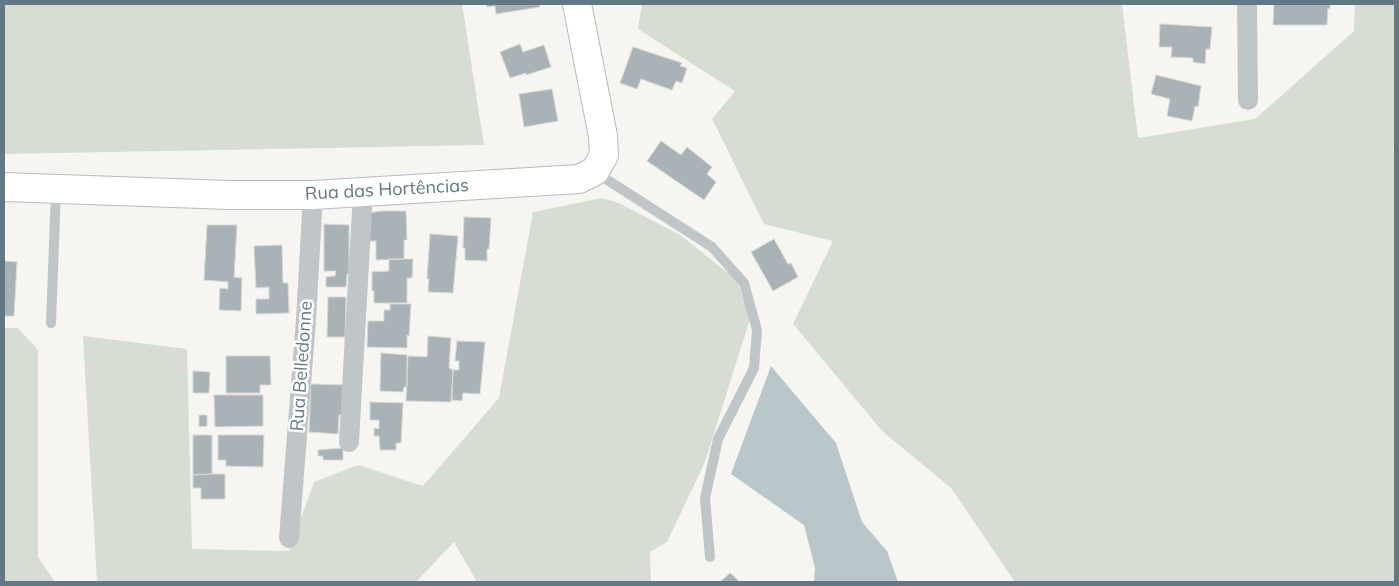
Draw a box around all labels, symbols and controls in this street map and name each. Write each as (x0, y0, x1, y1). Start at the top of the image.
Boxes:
street label: Rua das Hortências (304, 175, 470, 205)
street label: Rua Belledonne (287, 300, 317, 432)

